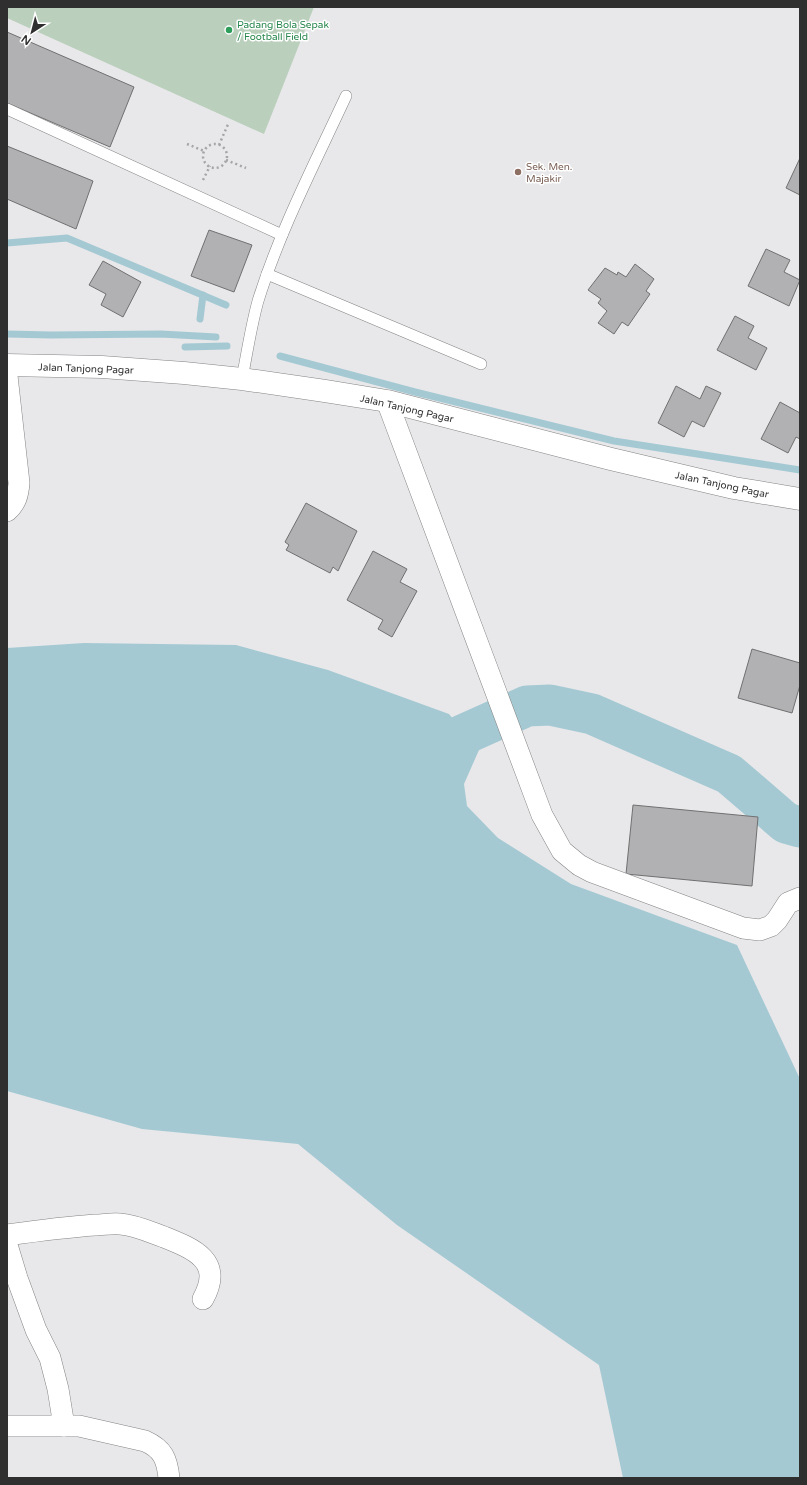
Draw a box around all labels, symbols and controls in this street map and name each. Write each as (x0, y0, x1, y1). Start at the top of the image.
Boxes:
north arrow (12, 12, 52, 52)
place label: Padang Bola Sepak / Football Field (237, 19, 329, 43)
marker: Padang Bola Sepak / Football Field (224, 25, 234, 35)
text: N (19, 32, 34, 48)
place label: Sek. Men. Majakir (526, 161, 572, 185)
marker: Sek. Men. Majakir (513, 167, 523, 177)
street label: Jalan Tanjong Pagar (38, 361, 134, 377)
street label: Jalan Tanjong Pagar (359, 392, 455, 426)
street label: Jalan Tanjong Pagar (674, 469, 770, 501)

